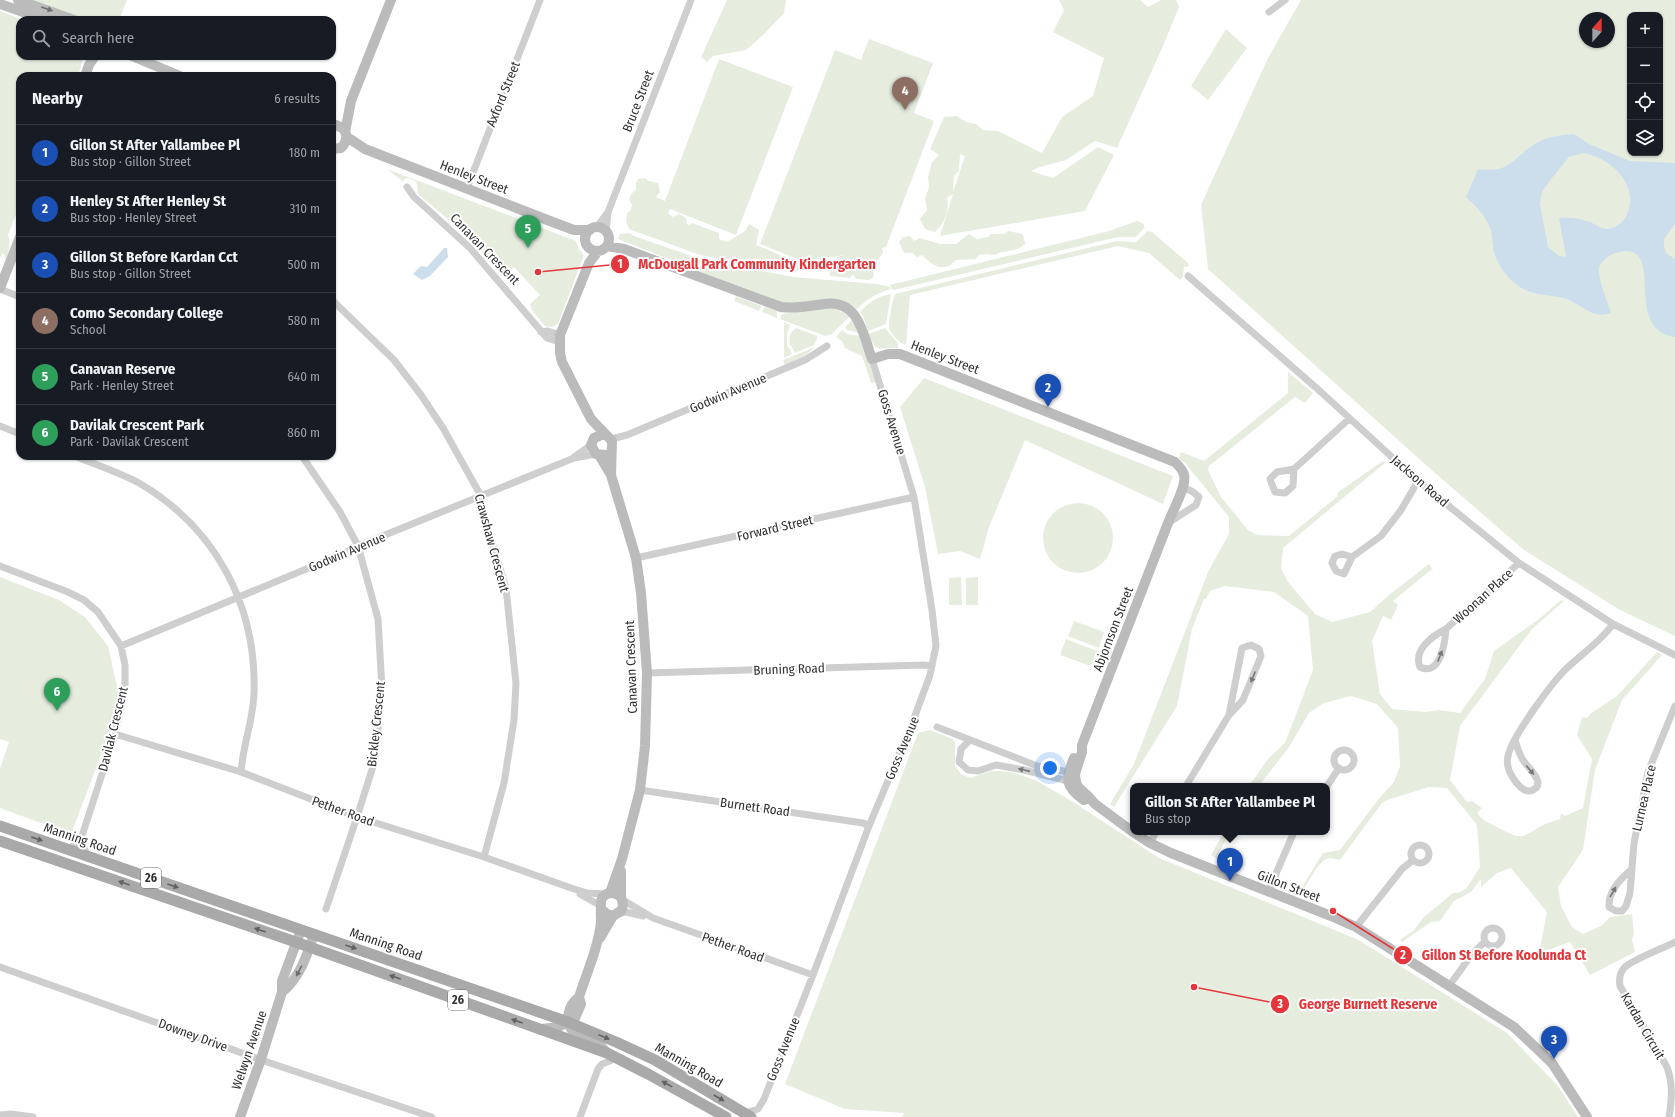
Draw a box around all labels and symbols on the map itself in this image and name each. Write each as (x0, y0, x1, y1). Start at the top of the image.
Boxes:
one-way arrow (41, 6, 53, 12)
north arrow (1579, 12, 1615, 48)
street label: Axford Street (483, 58, 523, 129)
street label: Bruce Street (619, 67, 657, 134)
pin: 4 (892, 77, 918, 110)
street label: Henley Street (438, 157, 511, 197)
street label: Canavan Crescent (447, 210, 523, 288)
pin: 5 (515, 215, 541, 248)
callout: McDougall Park Community Kindergarten (610, 251, 884, 277)
text: McDougall Park Community Kindergarten (638, 256, 876, 273)
text: 1 (617, 257, 623, 271)
street label: Henley Street (909, 337, 982, 377)
street label: Godwin Avenue (687, 370, 769, 416)
pin: 2 (1035, 374, 1061, 407)
street label: Goss Avenue (875, 388, 909, 456)
street label: Jackson Road (1388, 452, 1452, 510)
street label: Crawshaw Crescent (472, 492, 513, 594)
street label: Forward Street (736, 512, 815, 544)
street label: Godwin Avenue (306, 529, 388, 575)
street label: Woonan Place (1450, 565, 1516, 627)
street label: Abjornson Street (1090, 584, 1136, 673)
street label: Canavan Crescent (622, 619, 640, 714)
one-way arrow (1437, 649, 1443, 661)
street label: Bruning Road (753, 660, 825, 678)
one-way arrow (1249, 672, 1255, 684)
pin: 6 (44, 678, 70, 711)
street label: Bickley Crescent (364, 680, 388, 768)
street label: Davilak Crescent (95, 684, 131, 773)
street label: Goss Avenue (882, 714, 922, 782)
your location (1040, 758, 1060, 778)
street label: Lurnea Place (1629, 763, 1659, 833)
one-way arrow (1526, 764, 1535, 775)
one-way arrow (1018, 767, 1030, 773)
street label: Pether Road (310, 793, 376, 829)
street label: Burnett Road (719, 795, 791, 819)
street label: Manning Road (42, 820, 118, 858)
one-way arrow (31, 836, 43, 842)
pin: 1 (1217, 848, 1243, 881)
street label: Gillon Street (1255, 867, 1323, 905)
road number: 26 (141, 868, 161, 888)
one-way arrow (117, 880, 129, 886)
one-way arrow (167, 883, 179, 889)
one-way arrow (1609, 886, 1616, 898)
street label: Manning Road (348, 925, 424, 963)
one-way arrow (254, 927, 266, 933)
street label: Pether Road (700, 929, 766, 965)
callout: Gillon St Before Koolunda Ct (1393, 942, 1594, 968)
one-way arrow (345, 944, 357, 950)
text: Gillon St Before Koolunda Ct (1422, 947, 1587, 964)
text: 2 (1399, 948, 1406, 962)
one-way arrow (295, 965, 302, 977)
one-way arrow (388, 974, 400, 980)
road number: 26 (448, 990, 468, 1010)
street label: Kardan Circuit (1618, 990, 1668, 1063)
callout: George Burnett Reserve (1270, 991, 1445, 1017)
text: George Burnett Reserve (1299, 996, 1437, 1013)
text: 3 (1276, 997, 1283, 1011)
street label: Welwyn Avenue (228, 1008, 270, 1092)
street label: Goss Avenue (763, 1015, 803, 1083)
street label: Downey Drive (156, 1016, 230, 1054)
one-way arrow (511, 1017, 523, 1023)
pin: 3 (1541, 1026, 1567, 1059)
one-way arrow (599, 1034, 611, 1040)
street label: Manning Road (653, 1040, 725, 1090)
one-way arrow (661, 1081, 673, 1088)
one-way arrow (713, 1094, 725, 1101)

